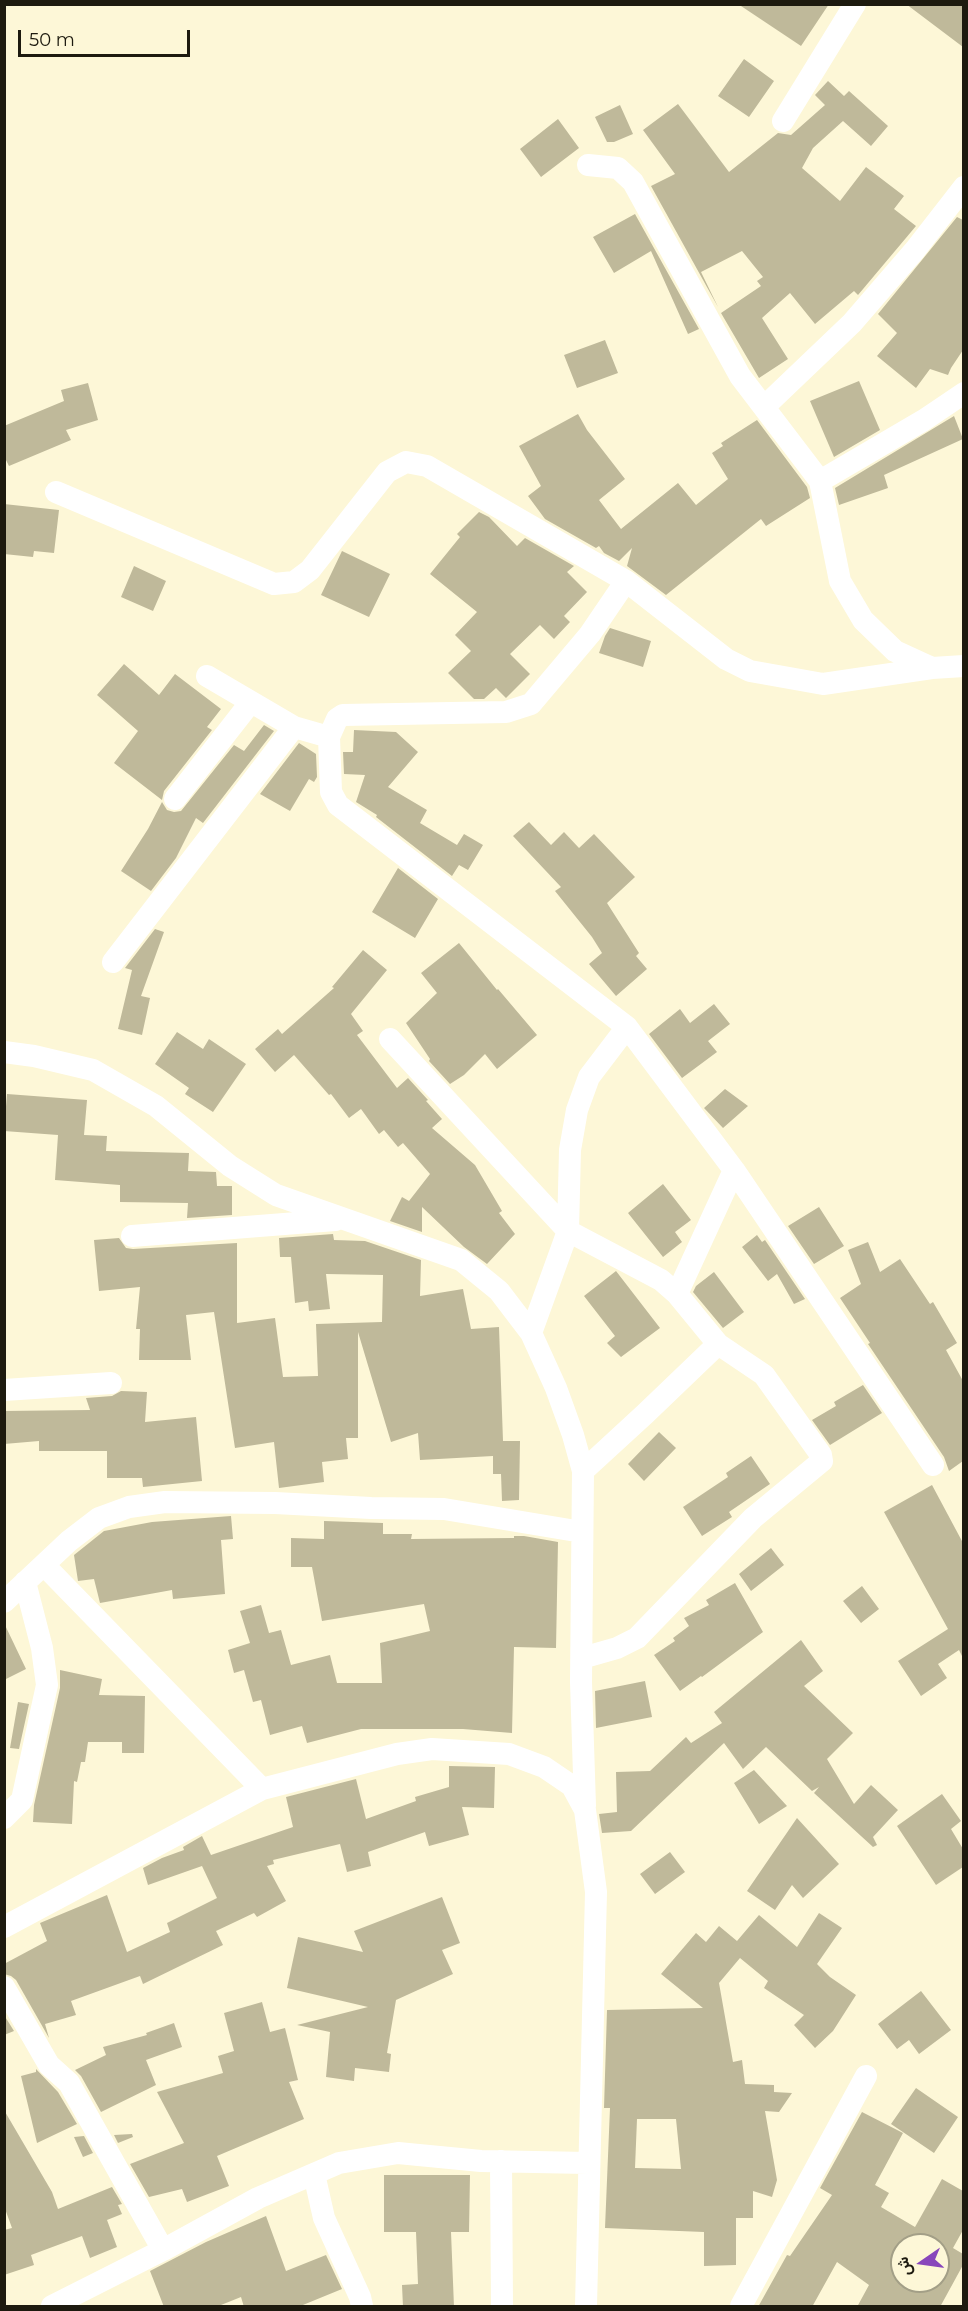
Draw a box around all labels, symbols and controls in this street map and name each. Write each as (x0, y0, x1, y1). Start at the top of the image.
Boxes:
scale bar (21, 18, 194, 56)
text: 50 m (29, 29, 75, 51)
north arrow (890, 2233, 950, 2293)
text: ش (893, 2255, 915, 2278)

